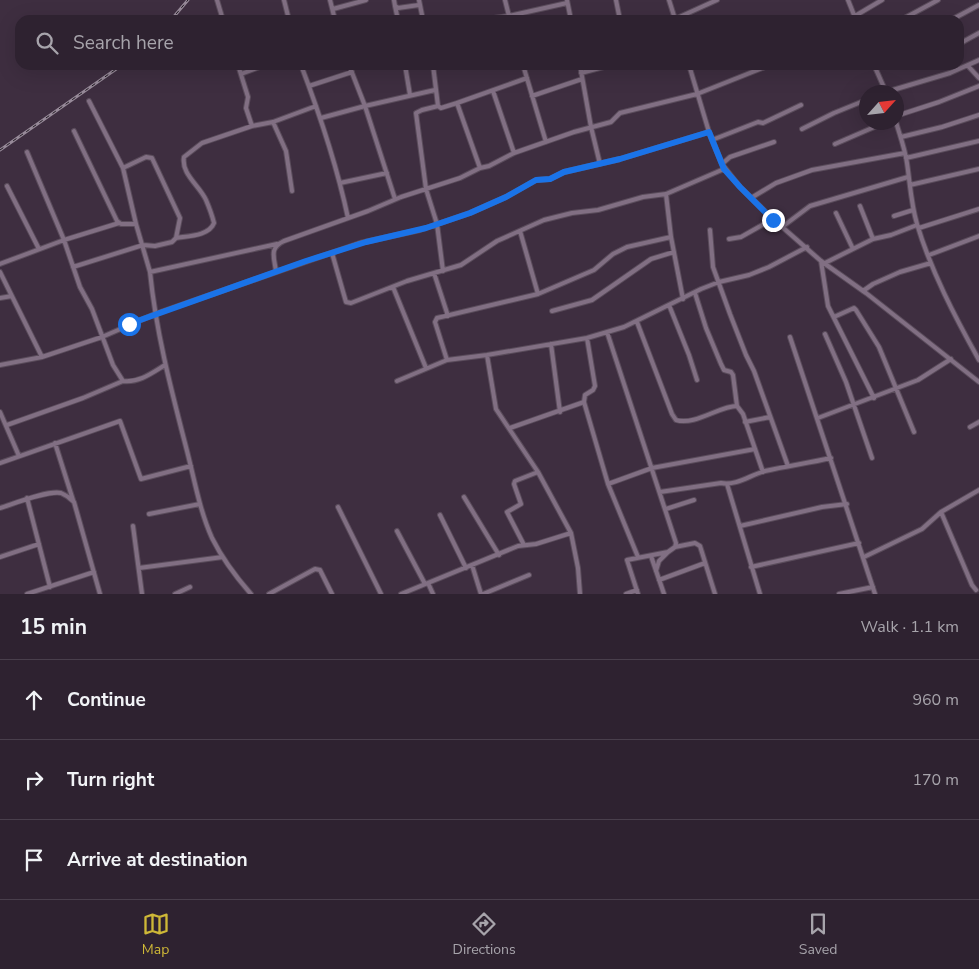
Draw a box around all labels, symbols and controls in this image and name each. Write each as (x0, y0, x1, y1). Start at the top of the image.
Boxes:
search box (15, 15, 964, 70)
icon: search (33, 29, 61, 57)
text: Search here (73, 30, 174, 56)
north arrow (859, 85, 904, 130)
route end (762, 209, 785, 232)
route start (118, 313, 141, 336)
text: 15 min (20, 613, 87, 641)
text: Walk · 1.1 km (861, 616, 959, 638)
icon: ahead (20, 686, 48, 714)
text: Continue (67, 687, 146, 713)
text: 960 m (912, 689, 959, 711)
icon: right (20, 766, 48, 794)
text: Turn right (67, 767, 154, 793)
text: 170 m (912, 769, 959, 791)
icon: arrive (20, 846, 48, 874)
text: Arrive at destination (67, 847, 248, 873)
tab: Map (142, 910, 170, 959)
tab: Directions (453, 910, 516, 959)
tab: Saved (799, 910, 837, 959)

